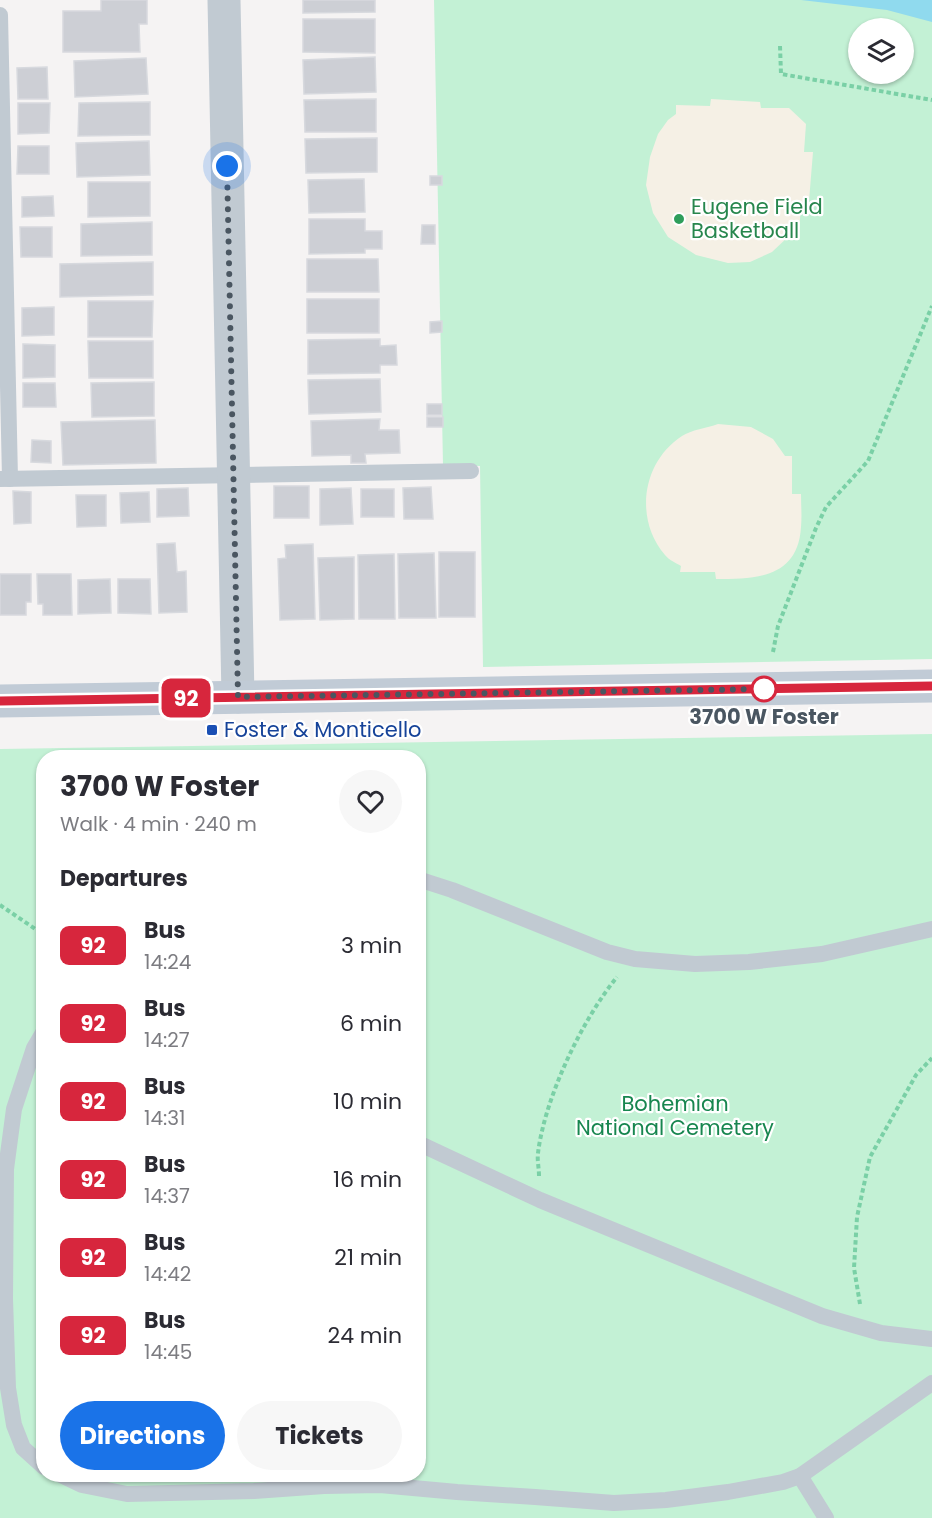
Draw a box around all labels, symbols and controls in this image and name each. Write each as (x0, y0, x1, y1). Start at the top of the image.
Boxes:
map controls (848, 18, 914, 84)
button: layers (848, 18, 914, 84)
your location (212, 151, 242, 181)
place label: Eugene Field Basketball (691, 192, 823, 245)
marker: Eugene Field Basketball (672, 212, 686, 226)
marker: 3700 W Foster (751, 676, 777, 702)
line badge: 92 (159, 678, 213, 718)
text: 92 (174, 684, 198, 713)
place label: 3700 W Foster (689, 702, 839, 731)
place label: Foster & Monticello (224, 715, 422, 744)
marker: Foster & Monticello (205, 723, 219, 737)
text: 3700 W Foster (60, 767, 259, 806)
button: heart (339, 770, 402, 833)
text: Walk · 4 min · 240 m (60, 810, 257, 838)
text: Departures (60, 863, 188, 894)
text: Bus (144, 915, 186, 946)
text: 3 min (341, 930, 402, 961)
text: 92 (81, 931, 105, 960)
text: 14:24 (144, 948, 191, 976)
text: Bus (144, 993, 186, 1024)
text: 6 min (340, 1008, 402, 1039)
text: 92 (81, 1009, 105, 1038)
text: 14:27 (144, 1026, 190, 1054)
text: Bus (144, 1071, 186, 1102)
text: 10 min (333, 1086, 402, 1117)
text: 92 (81, 1087, 105, 1116)
park label: Bohemian National Cemetery (576, 1089, 774, 1142)
text: 14:31 (144, 1104, 185, 1132)
text: Bus (144, 1149, 186, 1180)
text: 16 min (333, 1164, 402, 1195)
text: 92 (81, 1165, 105, 1194)
text: 14:37 (144, 1182, 190, 1210)
text: Bus (144, 1227, 186, 1258)
text: 21 min (334, 1242, 402, 1273)
text: 92 (81, 1243, 105, 1272)
text: 14:42 (144, 1260, 191, 1288)
text: Bus (144, 1305, 186, 1336)
text: 24 min (327, 1320, 402, 1351)
text: 92 (81, 1321, 105, 1350)
text: 14:45 (144, 1338, 192, 1366)
button: Directions (60, 1401, 225, 1470)
button: Tickets (237, 1401, 402, 1470)

